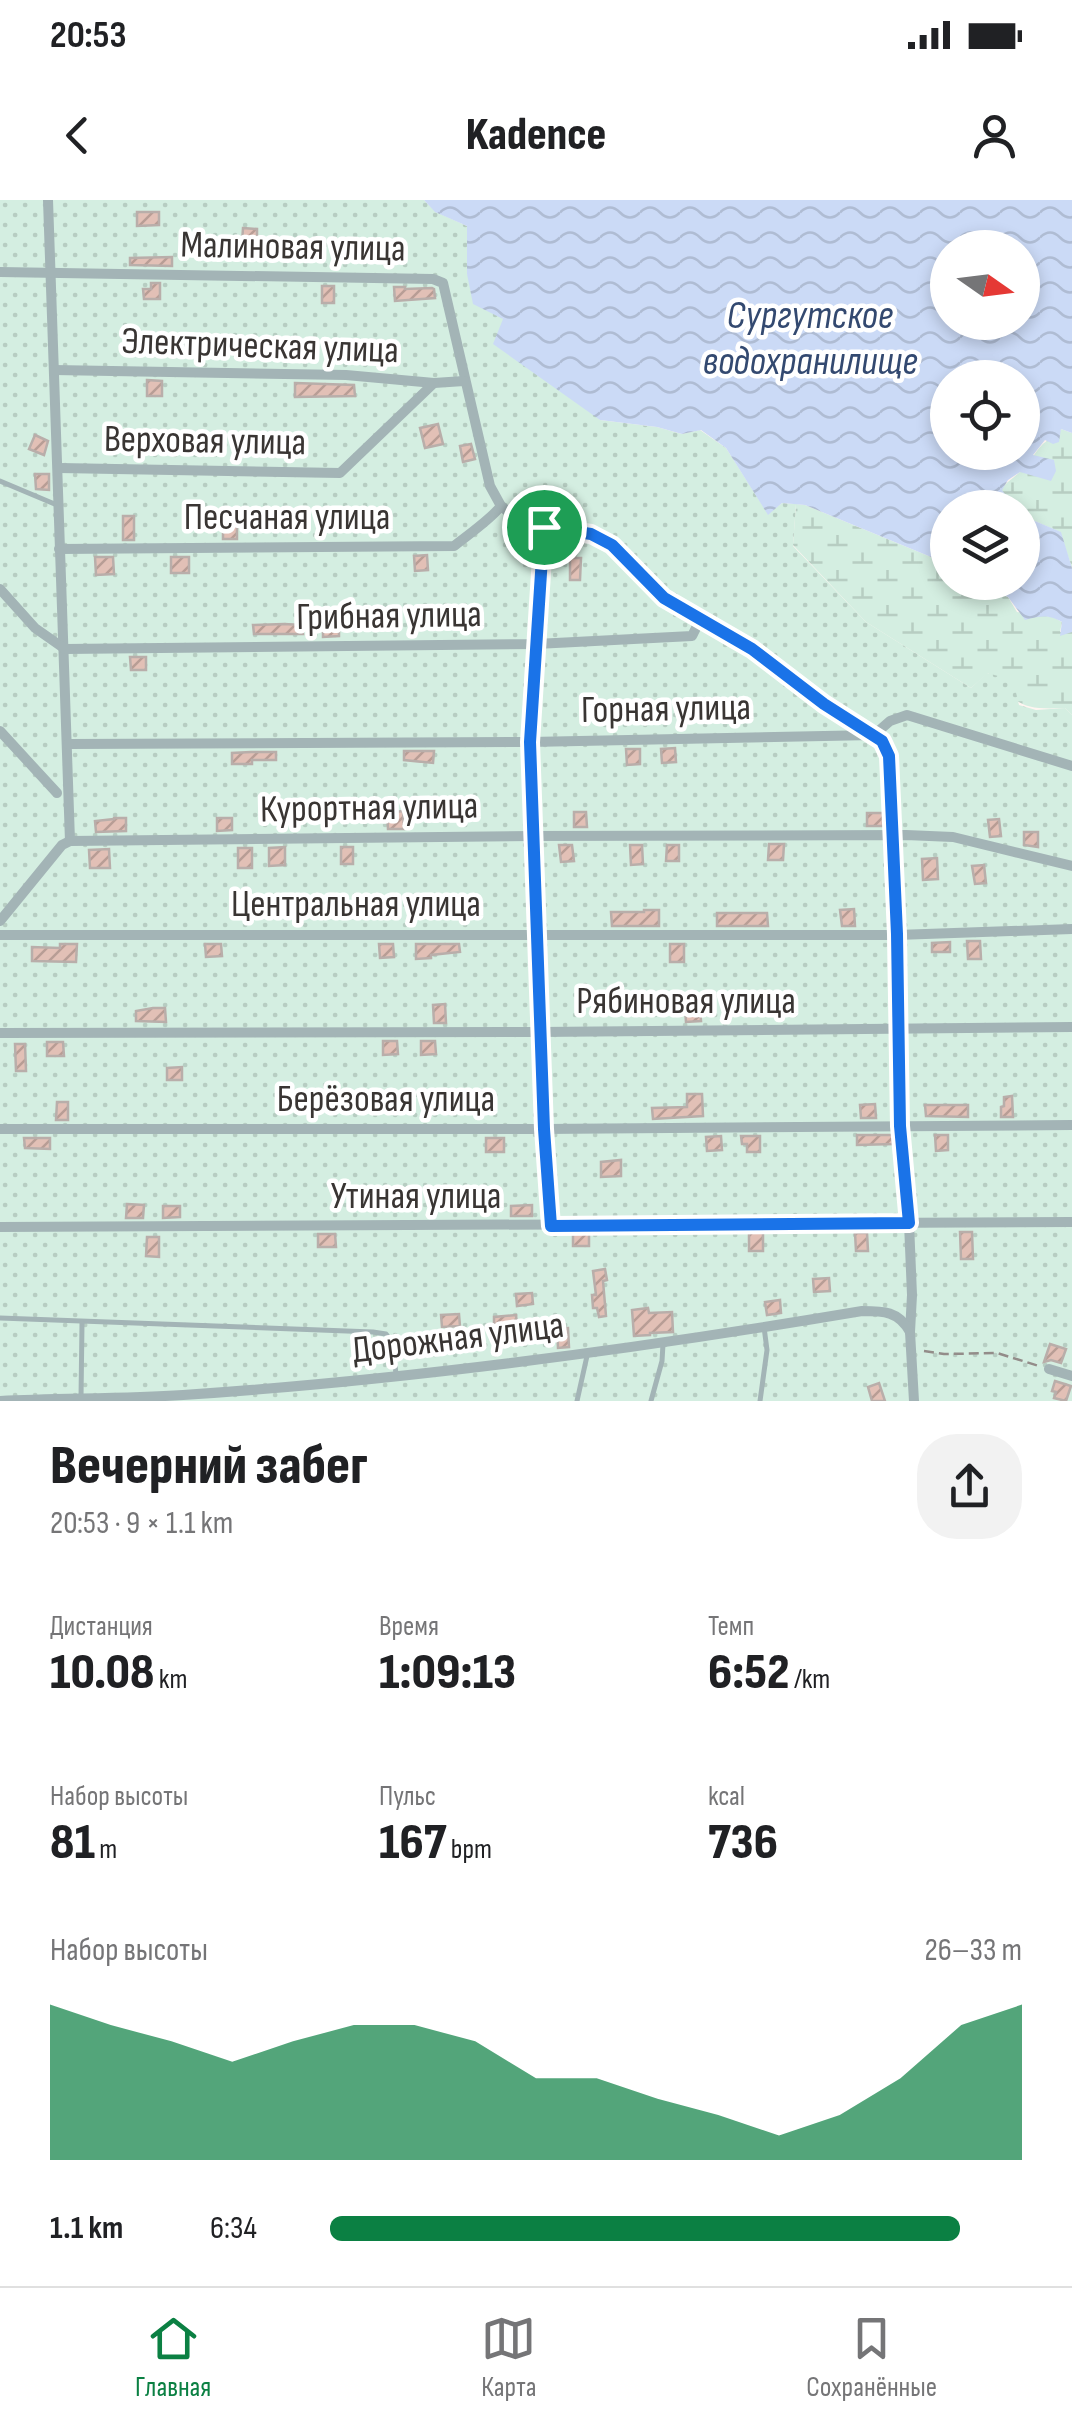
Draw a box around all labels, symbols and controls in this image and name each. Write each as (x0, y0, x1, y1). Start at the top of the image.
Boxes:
text: 20:53 (50, 13, 126, 58)
icon: back (50, 108, 105, 163)
text: Kadence (466, 108, 606, 163)
icon: person (967, 108, 1022, 163)
street label: Малиновая улица (180, 223, 406, 271)
north arrow (930, 230, 1040, 340)
map controls (930, 230, 1040, 600)
water label: Сургутское водохранилище (702, 292, 918, 386)
street label: Электрическая улица (120, 319, 400, 373)
button: locate (930, 360, 1040, 470)
street label: Верховая улица (103, 417, 307, 465)
pin (502, 485, 587, 570)
button: layers (930, 490, 1040, 600)
street label: Песчаная улица (184, 495, 390, 540)
icon: arrive (517, 500, 572, 555)
street label: Грибная улица (296, 592, 482, 640)
street label: Горная улица (581, 685, 751, 733)
street label: Курортная улица (260, 784, 478, 832)
street label: Центральная улица (231, 882, 481, 927)
street label: Рябиновая улица (576, 979, 796, 1024)
street label: Берёзовая улица (277, 1077, 495, 1122)
street label: Утиная улица (331, 1174, 501, 1219)
street label: Дорожная улица (350, 1303, 566, 1373)
text: Вечерний забег (50, 1433, 368, 1500)
button: share (917, 1434, 1022, 1539)
text: 20:53 · 9 × 1.1 km (50, 1504, 233, 1543)
text: Дистанция (50, 1610, 153, 1643)
text: Время (379, 1610, 439, 1643)
text: Темп (708, 1610, 754, 1643)
text: 10.08 (50, 1643, 154, 1703)
text: 1:09:13 (379, 1643, 516, 1703)
text: 6:52 (708, 1643, 789, 1703)
text: km (154, 1663, 187, 1696)
text: /km (789, 1663, 830, 1696)
text: Набор высоты (50, 1780, 188, 1813)
text: Пульс (379, 1780, 436, 1813)
text: kcal (708, 1780, 745, 1813)
text: 81 (50, 1813, 95, 1873)
text: 167 (379, 1813, 446, 1873)
text: 736 (708, 1813, 778, 1873)
text: m (95, 1833, 117, 1866)
text: bpm (446, 1833, 492, 1866)
text: Набор высоты (50, 1931, 208, 1970)
text: 26–33 m (924, 1931, 1022, 1970)
text: 1.1 km (50, 2209, 123, 2248)
text: 6:34 (210, 2209, 257, 2248)
tab: Главная (135, 2311, 211, 2404)
tab: Карта (481, 2311, 536, 2404)
tab: Сохранённые (806, 2311, 937, 2404)

